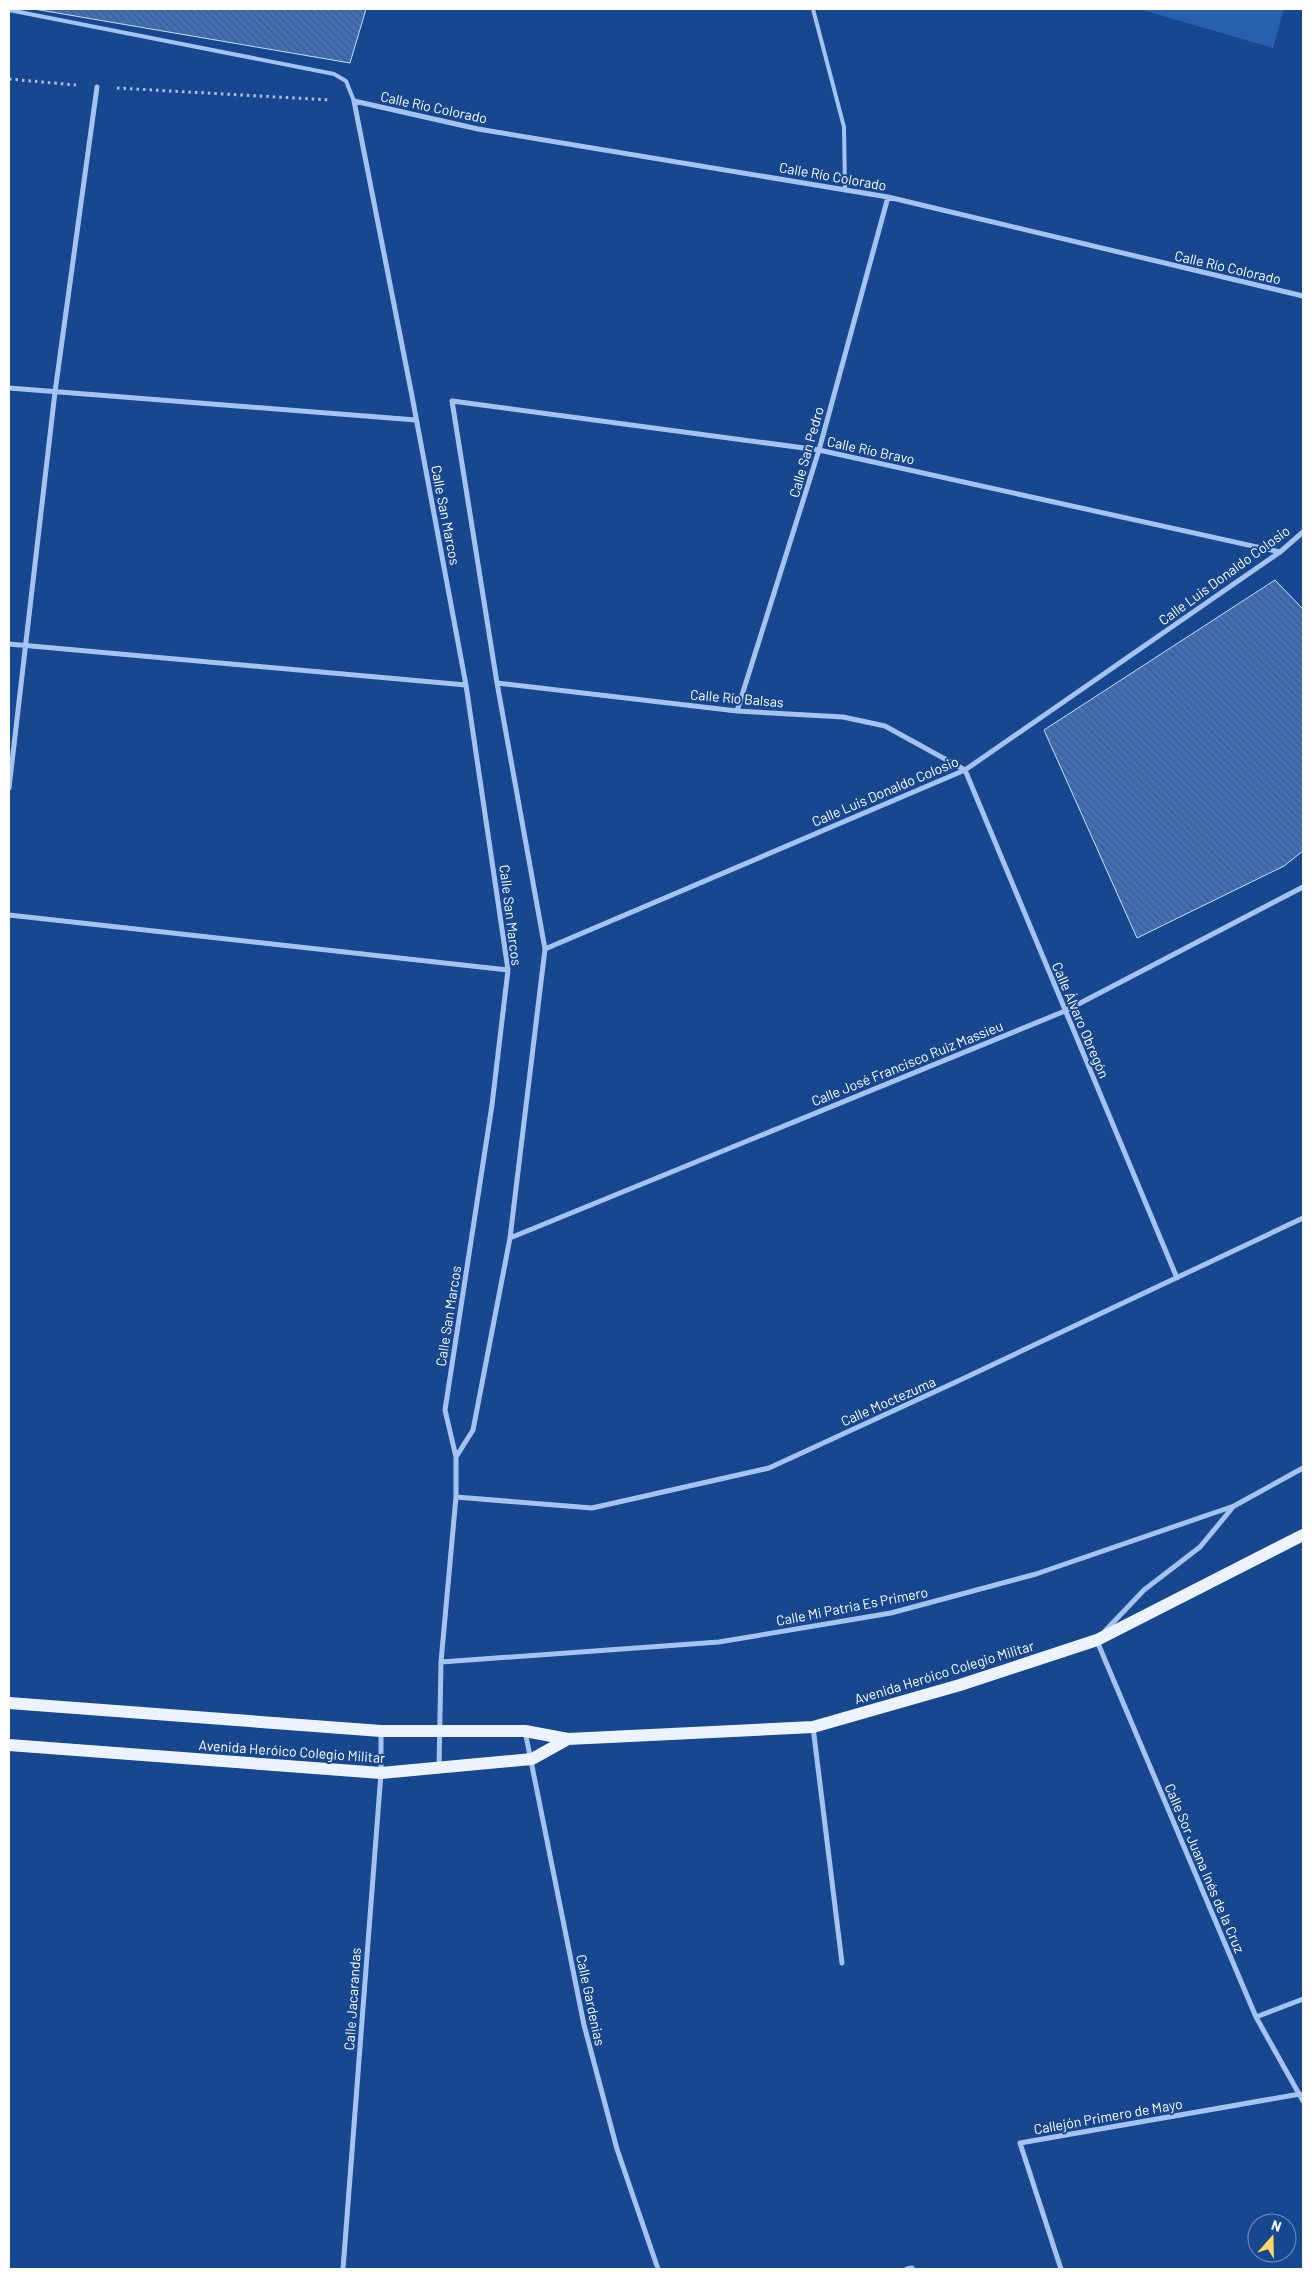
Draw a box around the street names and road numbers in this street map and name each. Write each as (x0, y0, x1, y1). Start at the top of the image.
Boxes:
street label: Calle Río Colorado (379, 87, 489, 127)
street label: Calle Río Colorado (778, 158, 888, 194)
street label: Calle Río Colorado (1173, 246, 1283, 288)
street label: Calle San Pedro (785, 405, 827, 499)
street label: Calle Río Bravo (826, 432, 916, 468)
street label: Calle San Marcos (428, 463, 464, 567)
street label: Calle Luis Donaldo Colosio (1155, 522, 1293, 628)
street label: Calle Río Balsas (689, 685, 785, 711)
street label: Calle Luis Donaldo Colosio (809, 752, 961, 830)
street label: Calle San Marcos (496, 863, 526, 967)
street label: Calle Álvaro Obregón (1049, 959, 1113, 1081)
street label: Calle José Francisco Ruiz Massieu (809, 1017, 1005, 1109)
street label: Calle San Marcos (432, 1264, 464, 1368)
street label: Calle Moctezuma (838, 1372, 938, 1430)
street label: Calle Mi Patria Es Primero (775, 1583, 929, 1629)
street label: Avenida Heróico Colegio Militar (852, 1637, 1036, 1707)
street label: Avenida Heróico Colegio Militar (198, 1736, 386, 1766)
street label: Calle Sor Juana Inés de la Cruz (1162, 1781, 1248, 1955)
street label: Calle Jacarandas (340, 1947, 364, 2051)
street label: Calle Gardenias (573, 1953, 609, 2048)
street label: Callejón Primero de Mayo (1032, 2095, 1184, 2137)

